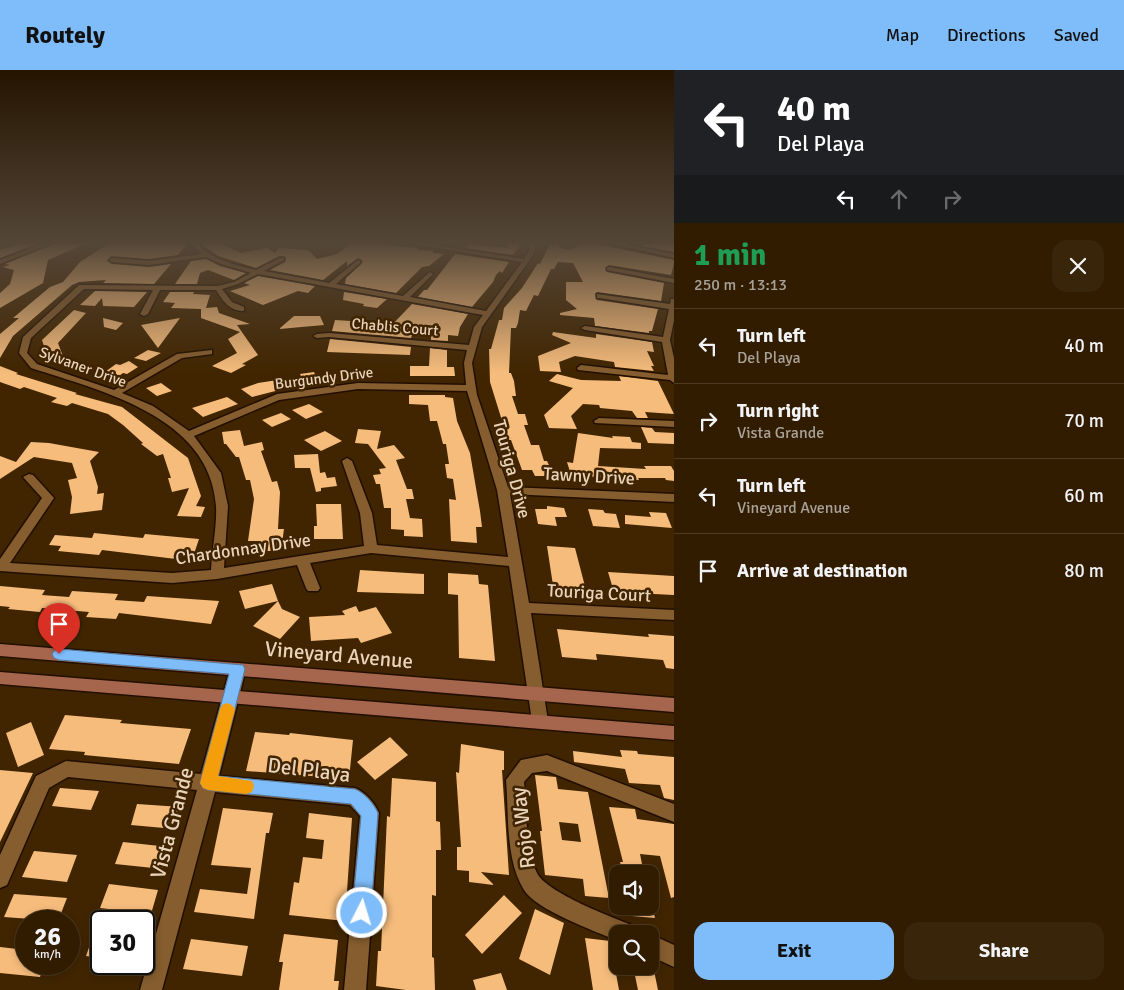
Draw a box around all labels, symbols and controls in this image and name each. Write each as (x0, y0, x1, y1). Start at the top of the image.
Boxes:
text: Routely (25, 20, 105, 50)
text: Map (886, 24, 919, 46)
text: Directions (947, 24, 1026, 46)
text: Saved (1054, 24, 1099, 46)
text: 40 m (777, 87, 851, 130)
icon: left (694, 90, 759, 155)
text: Del Playa (777, 130, 865, 157)
icon: left (832, 185, 860, 213)
icon: ahead (885, 185, 913, 213)
icon: right (938, 185, 966, 213)
text: 1 min (694, 237, 766, 274)
button: close (1052, 240, 1104, 292)
text: 250 m · 13:13 (694, 275, 787, 295)
street label: Chablis Court (351, 314, 439, 340)
text: Turn left (737, 324, 806, 348)
icon: left (694, 332, 722, 360)
text: 40 m (1064, 334, 1104, 358)
street label: Sylvaner Drive (37, 343, 129, 391)
text: Del Playa (737, 348, 801, 368)
street label: Burgundy Drive (274, 363, 374, 393)
text: Turn right (737, 399, 819, 423)
icon: right (694, 407, 722, 435)
text: 70 m (1064, 409, 1104, 433)
street label: Touriga Drive (488, 417, 536, 521)
text: Vista Grande (737, 423, 824, 443)
street label: Tawny Drive (543, 463, 635, 489)
text: Turn left (737, 474, 806, 498)
icon: left (694, 482, 722, 510)
text: 60 m (1064, 484, 1104, 508)
text: Vineyard Avenue (737, 498, 850, 518)
street label: Chardonnay Drive (174, 529, 312, 569)
icon: arrive (694, 557, 722, 585)
text: Arrive at destination (737, 559, 908, 583)
text: 80 m (1064, 559, 1104, 583)
street label: Touriga Court (546, 579, 652, 607)
pin (38, 603, 80, 654)
icon: arrive (45, 610, 73, 638)
street label: Vineyard Avenue (264, 636, 414, 674)
street label: Del Playa (266, 752, 352, 788)
street label: Vista Grande (145, 764, 199, 882)
street label: Rojo Way (505, 786, 541, 870)
map controls (609, 865, 659, 975)
button: sound (609, 865, 659, 915)
position arrow (335, 886, 387, 938)
speed limit sign: 30 (90, 910, 155, 975)
text: 26 (34, 921, 61, 952)
button: Exit (694, 922, 894, 980)
button: Share (904, 922, 1104, 980)
button: search (609, 925, 659, 975)
text: km/h (34, 947, 61, 962)

